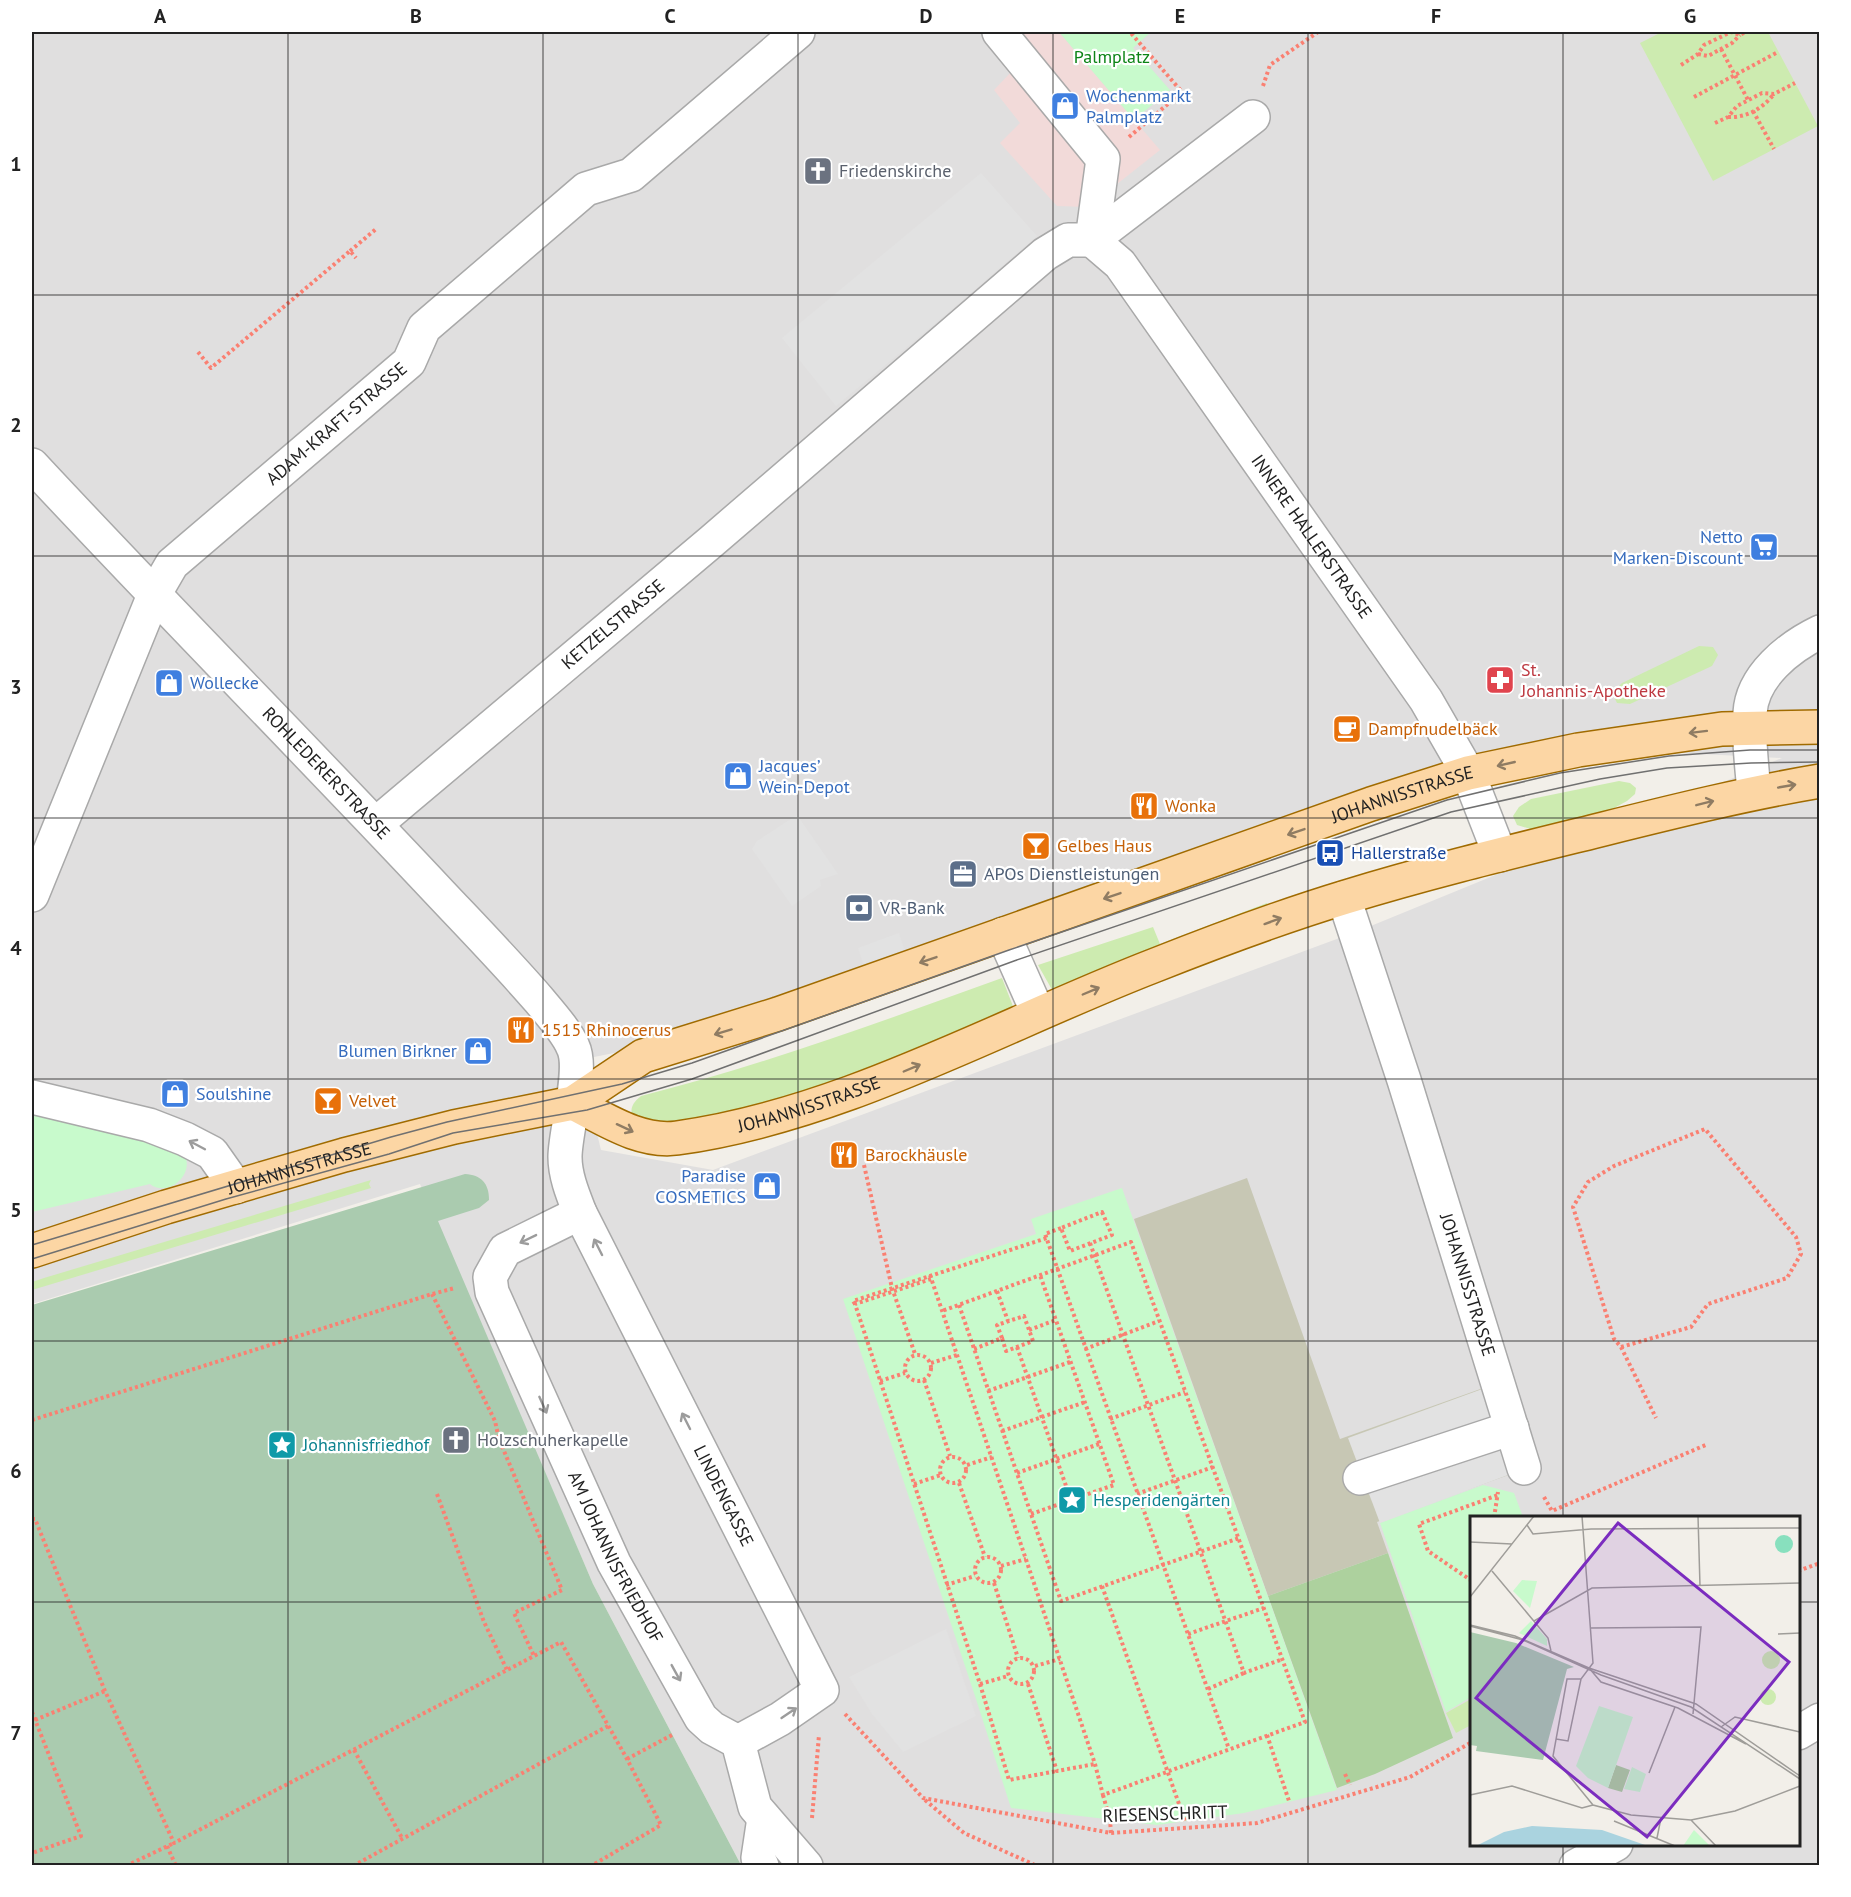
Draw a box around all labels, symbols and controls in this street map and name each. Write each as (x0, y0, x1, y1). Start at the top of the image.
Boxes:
text: A (154, 3, 167, 29)
text: B (410, 3, 422, 29)
text: C (664, 3, 676, 29)
text: D (920, 3, 933, 29)
text: E (1175, 3, 1185, 29)
text: F (1431, 3, 1441, 29)
text: G (1684, 3, 1696, 29)
park label: Palmplatz (1074, 45, 1150, 68)
place label: Wochenmarkt Palmplatz (1086, 84, 1191, 128)
shop icon: Wochenmarkt Palmplatz (1049, 90, 1081, 122)
text: 1 (10, 151, 22, 177)
church icon: Friedenskirche (802, 155, 834, 187)
place label: Friedenskirche (839, 159, 951, 182)
street label: ADAM-KRAFT-STRASSE (261, 357, 412, 490)
text: 2 (10, 412, 22, 438)
street label: INNERE HALLERSTRASSE (1246, 450, 1377, 623)
place label: Netto Marken-Discount (1613, 525, 1743, 569)
supermarket icon: Netto Marken-Discount (1748, 531, 1780, 563)
street label: KETZELSTRASSE (556, 574, 669, 674)
place label: St. Johannis-Apotheke (1520, 658, 1666, 702)
pharmacy icon: St. Johannis-Apotheke (1484, 664, 1516, 696)
shop icon: Wollecke (153, 667, 185, 699)
place label: Wollecke (190, 671, 259, 694)
text: 3 (10, 674, 22, 700)
street label: ROHLEDERERSTRASSE (258, 702, 395, 844)
cafe icon: Dampfnudelbäck (1331, 713, 1363, 745)
place label: Dampfnudelbäck (1368, 717, 1498, 740)
one-way arrow (1689, 727, 1709, 738)
place label: Jacques’ Wein-Depot (758, 754, 850, 798)
one-way arrow (1497, 759, 1516, 770)
shop icon: Jacques’ Wein-Depot (722, 760, 754, 792)
street label: JOHANNISSTRASSE (1327, 760, 1475, 829)
one-way arrow (1777, 781, 1796, 792)
restaurant icon: Wonka (1128, 790, 1160, 822)
place label: Wonka (1165, 794, 1216, 817)
one-way arrow (1695, 797, 1714, 809)
one-way arrow (1288, 827, 1306, 838)
bar icon: Gelbes Haus (1020, 830, 1052, 862)
place label: Gelbes Haus (1057, 834, 1152, 857)
bus stop icon: Hallerstraße (1314, 837, 1346, 869)
place label: Hallerstraße (1351, 841, 1446, 864)
office icon: APOs Dienstleistungen (947, 858, 979, 890)
place label: APOs Dienstleistungen (984, 862, 1159, 885)
one-way arrow (1104, 891, 1122, 902)
bank icon: VR-Bank (843, 892, 875, 924)
place label: VR-Bank (879, 896, 945, 919)
one-way arrow (1263, 915, 1282, 926)
text: 4 (10, 935, 22, 961)
one-way arrow (919, 956, 938, 967)
one-way arrow (1081, 985, 1100, 996)
restaurant icon: 1515 Rhinocerus (505, 1014, 537, 1046)
place label: 1515 Rhinocerus (542, 1018, 671, 1041)
one-way arrow (714, 1028, 733, 1039)
shop icon: Blumen Birkner (462, 1035, 494, 1067)
place label: Blumen Birkner (338, 1039, 457, 1062)
one-way arrow (902, 1062, 921, 1073)
street label: JOHANNISSTRASSE (734, 1071, 883, 1138)
shop icon: Soulshine (159, 1078, 191, 1110)
place label: Soulshine (196, 1082, 271, 1105)
bar icon: Velvet (312, 1085, 344, 1117)
place label: Velvet (348, 1089, 396, 1112)
one-way arrow (616, 1123, 634, 1135)
street label: JOHANNISSTRASSE (224, 1137, 374, 1200)
one-way arrow (188, 1139, 206, 1150)
restaurant icon: Barockhäusle (828, 1139, 860, 1171)
place label: Barockhäusle (865, 1143, 967, 1166)
place label: Paradise COSMETICS (655, 1164, 746, 1208)
shop icon: Paradise COSMETICS (751, 1170, 783, 1202)
text: 5 (10, 1197, 22, 1223)
street label: JOHANNISSTRASSE (1435, 1209, 1501, 1359)
one-way arrow (519, 1233, 537, 1245)
one-way arrow (591, 1239, 603, 1257)
one-way arrow (538, 1396, 549, 1414)
one-way arrow (680, 1413, 691, 1431)
church icon: Holzschuherkapelle (440, 1424, 472, 1456)
place label: Holzschuherkapelle (477, 1428, 629, 1451)
place icon: Johannisfriedhof (266, 1429, 298, 1461)
place label: Johannisfriedhof (302, 1433, 431, 1456)
street label: LINDENGASSE (689, 1441, 759, 1550)
text: 6 (10, 1458, 22, 1484)
street label: AM JOHANNISFRIEDHOF (563, 1467, 668, 1647)
place icon: Hesperidengärten (1056, 1484, 1088, 1516)
place label: Hesperidengärten (1093, 1488, 1230, 1511)
inset map (1470, 1516, 1800, 1846)
one-way arrow (671, 1664, 682, 1682)
one-way arrow (780, 1707, 796, 1719)
text: 7 (10, 1720, 22, 1746)
street label: RIESENSCHRITT (1102, 1800, 1228, 1827)

